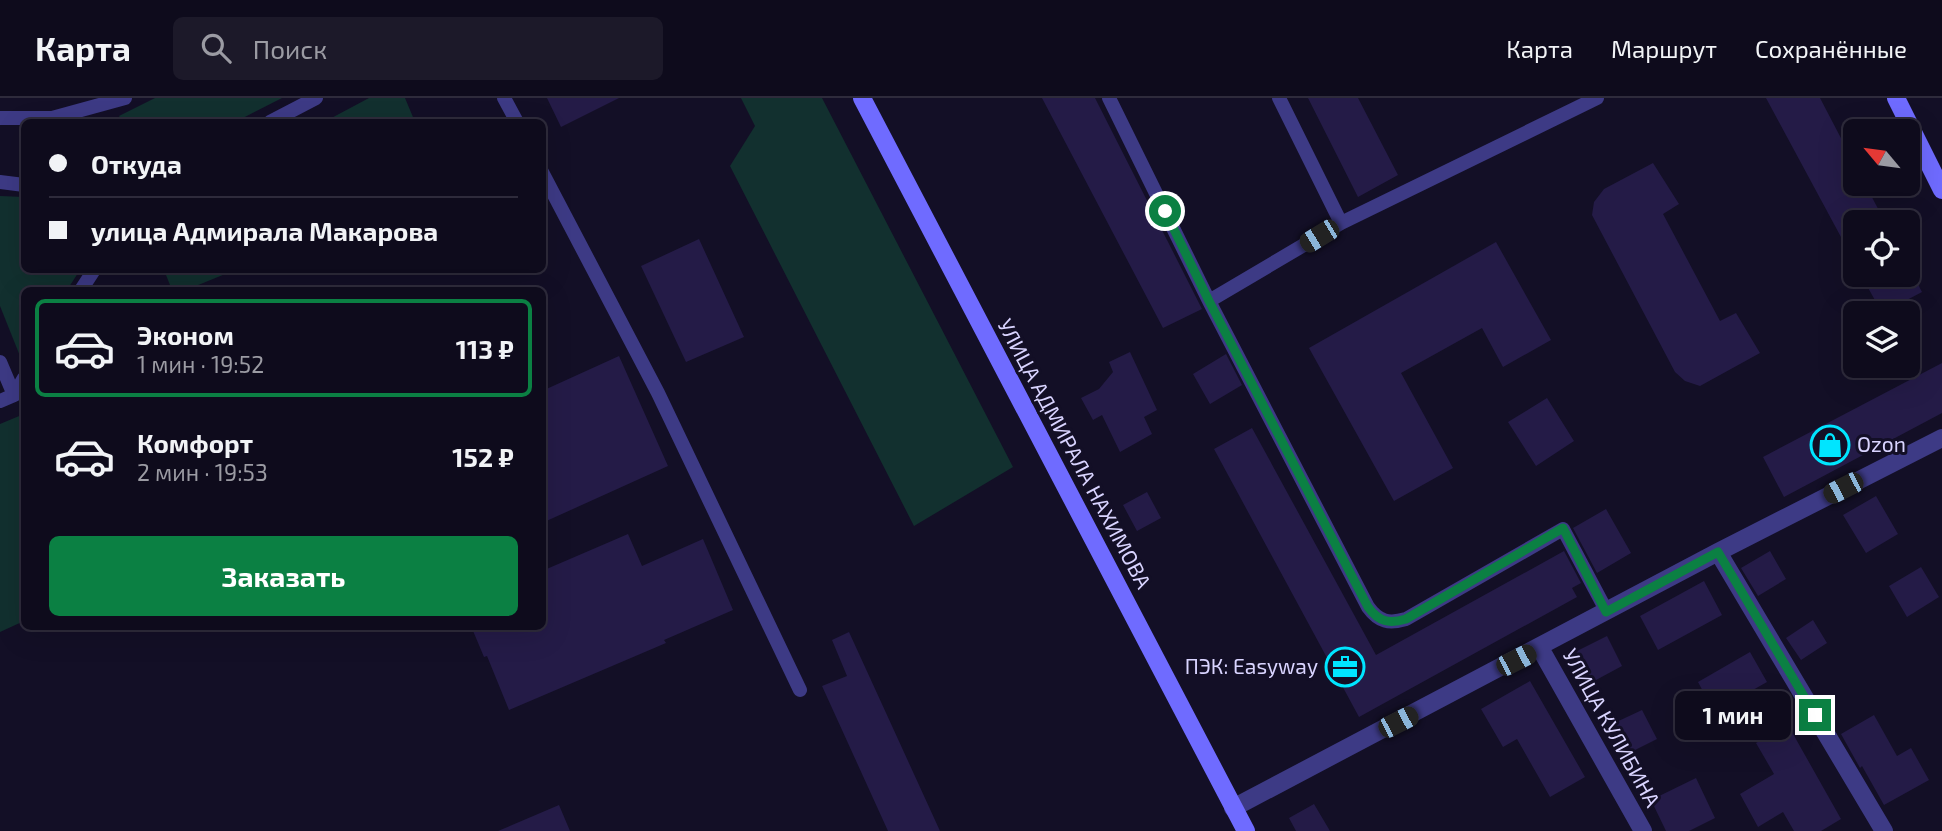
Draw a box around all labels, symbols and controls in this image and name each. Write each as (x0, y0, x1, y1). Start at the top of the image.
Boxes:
search box (173, 17, 663, 80)
text: Карта (35, 28, 131, 68)
icon: search (197, 29, 235, 67)
text: Поиск (253, 33, 327, 64)
text: Карта (1506, 34, 1573, 63)
text: Маршрут (1611, 34, 1717, 63)
text: Сохранённые (1755, 34, 1907, 63)
north arrow (1843, 119, 1920, 196)
map controls (1843, 119, 1920, 378)
text: Откуда (91, 148, 182, 179)
route start (1149, 195, 1181, 227)
button: locate (1843, 210, 1920, 287)
text: улица Адмирала Макарова (91, 215, 438, 246)
car (1296, 216, 1343, 256)
button: layers (1843, 301, 1920, 378)
street label: УЛИЦА АДМИРАЛА НАХИМОВА (993, 314, 1157, 592)
icon: car (53, 317, 116, 380)
text: Эконом (137, 319, 234, 350)
text: 113 ₽ (456, 333, 514, 364)
text: 1 мин · 19:52 (137, 350, 264, 378)
shop icon: Ozon (1809, 424, 1851, 466)
icon: car (53, 425, 116, 488)
text: Комфорт (137, 427, 253, 458)
place label: Ozon (1857, 431, 1906, 456)
text: 152 ₽ (452, 441, 514, 472)
text: 2 мин · 19:53 (137, 458, 268, 486)
car (1820, 469, 1867, 507)
button: Заказать (49, 536, 518, 616)
car (1493, 641, 1540, 679)
street label: УЛИЦА КУЛИБИНА (1558, 644, 1666, 811)
office icon: ПЭК: Easyway (1324, 646, 1366, 688)
place label: ПЭК: Easyway (1185, 653, 1318, 678)
callout: 1 мин (1675, 690, 1790, 740)
route end (1799, 699, 1831, 731)
text: 1 мин (1703, 701, 1763, 729)
car (1375, 703, 1422, 741)

